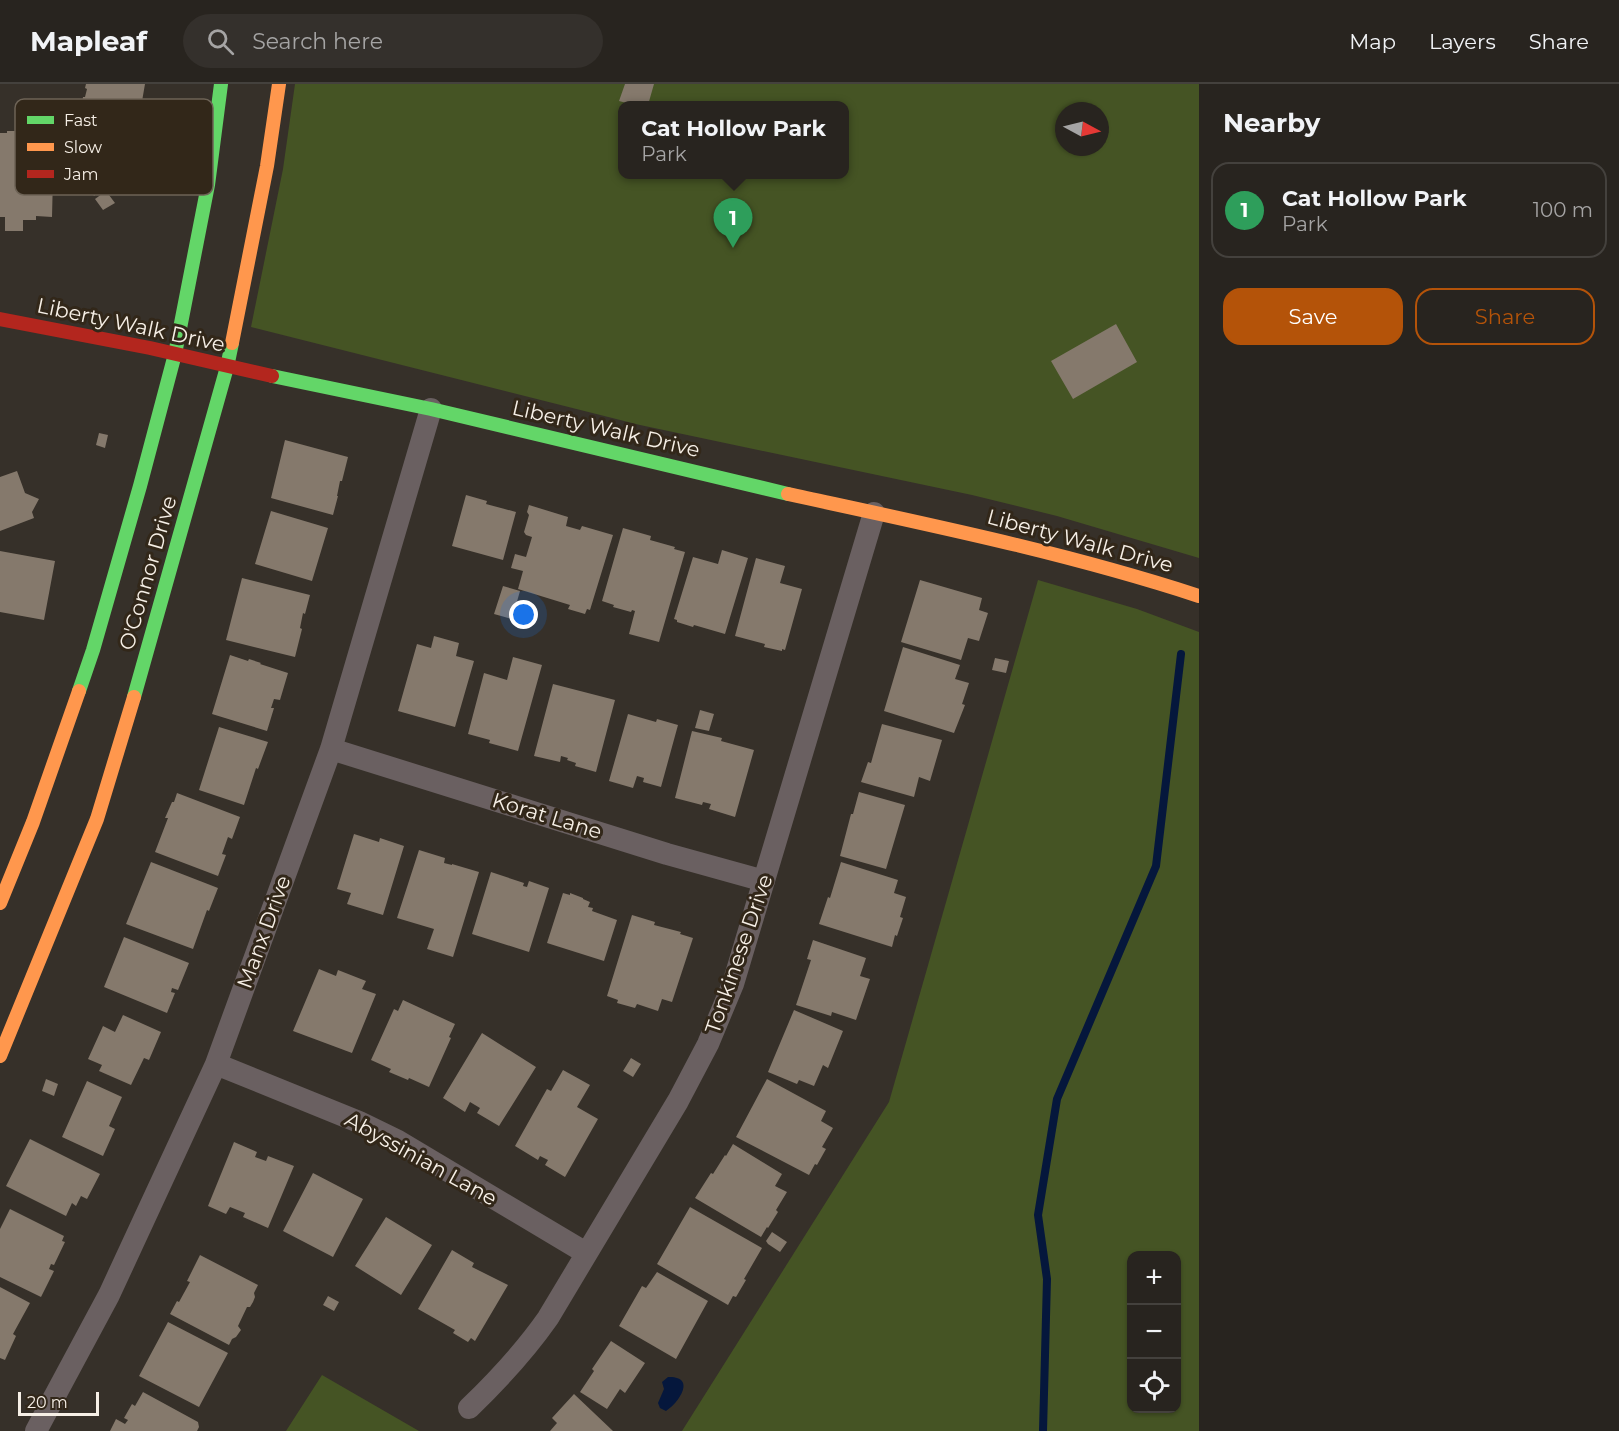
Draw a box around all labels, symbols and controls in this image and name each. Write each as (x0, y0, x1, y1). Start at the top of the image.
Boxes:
search box (183, 14, 603, 68)
text: Mapleaf (30, 24, 147, 58)
icon: search (204, 25, 237, 58)
text: Search here (252, 28, 383, 55)
text: Map (1349, 29, 1396, 54)
text: Layers (1429, 29, 1496, 54)
text: Share (1529, 29, 1589, 54)
legend (15, 99, 213, 195)
popup (618, 101, 849, 179)
north arrow (1055, 102, 1109, 156)
text: Nearby (1223, 107, 1320, 139)
text: Fast (64, 111, 98, 130)
text: Cat Hollow Park (641, 115, 826, 142)
text: Slow (64, 138, 102, 157)
text: Park (641, 142, 687, 166)
text: Jam (63, 165, 98, 184)
text: Cat Hollow Park (1282, 185, 1467, 212)
pin: 1 (714, 198, 752, 248)
text: 1 (1241, 198, 1248, 222)
text: 100 m (1533, 198, 1593, 222)
text: Park (1282, 212, 1328, 236)
button: Save (1223, 288, 1403, 345)
button: Share (1415, 288, 1595, 345)
street label: Liberty Walk Drive (35, 292, 227, 357)
street label: Liberty Walk Drive (510, 395, 702, 462)
street label: O'Connor Drive (114, 493, 181, 653)
street label: Liberty Walk Drive (984, 504, 1176, 577)
your location (509, 600, 538, 629)
street label: Korat Lane (489, 787, 605, 844)
street label: Tonkinese Drive (700, 871, 777, 1037)
street label: Manx Drive (232, 872, 296, 992)
street label: Abyssinian Lane (341, 1106, 502, 1211)
map controls (1127, 1251, 1181, 1413)
button: + (1127, 1251, 1181, 1305)
button: − (1127, 1305, 1181, 1359)
button: locate (1127, 1359, 1181, 1413)
scale bar (18, 1389, 99, 1416)
text: 20 m (27, 1393, 68, 1412)

